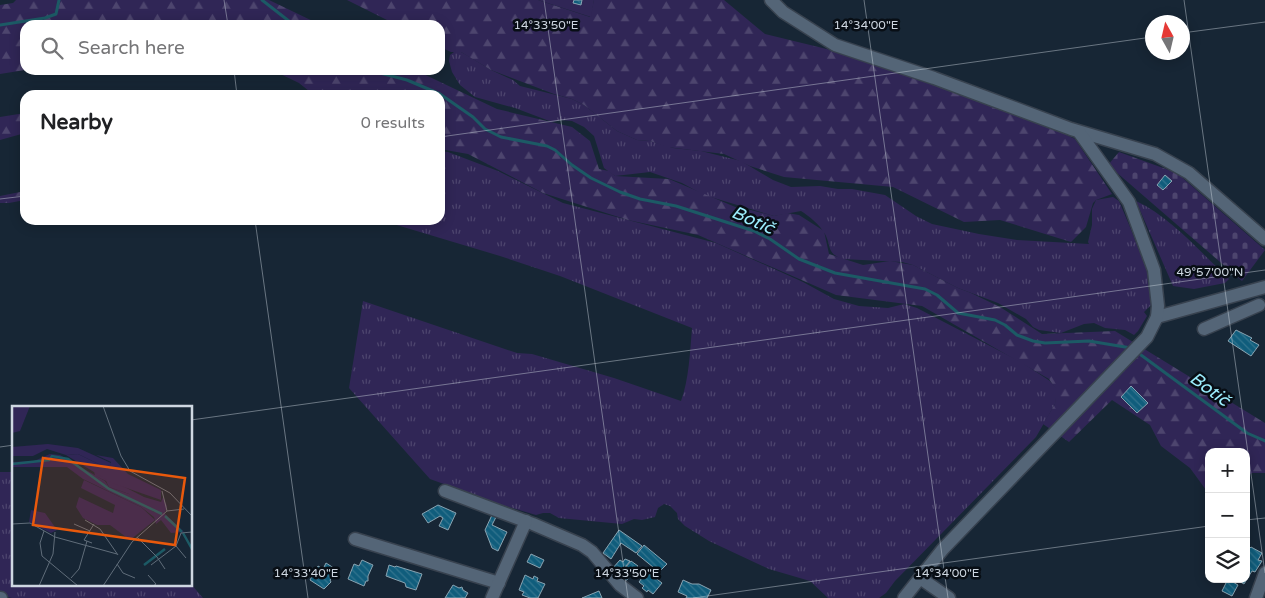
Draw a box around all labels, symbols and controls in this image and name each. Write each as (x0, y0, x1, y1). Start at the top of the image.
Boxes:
north arrow (1145, 15, 1190, 60)
text: 14°33'50"E (513, 18, 579, 32)
text: 14°34'00"E (833, 18, 899, 32)
search box (20, 20, 445, 75)
icon: search (38, 34, 66, 62)
text: Search here (78, 37, 185, 59)
text: Nearby (40, 110, 113, 135)
text: 0 results (361, 113, 425, 133)
water label: Botič (728, 201, 780, 240)
text: 49°57'00"N (1177, 265, 1244, 279)
water label: Botič (1186, 367, 1236, 412)
inset map (12, 406, 192, 586)
map controls (1205, 448, 1250, 583)
button: + (1205, 448, 1250, 493)
button: − (1205, 493, 1250, 538)
button: layers (1205, 538, 1250, 583)
text: 14°33'40"E (273, 566, 339, 580)
text: 14°33'50"E (594, 566, 660, 580)
text: 14°34'00"E (914, 566, 980, 580)

